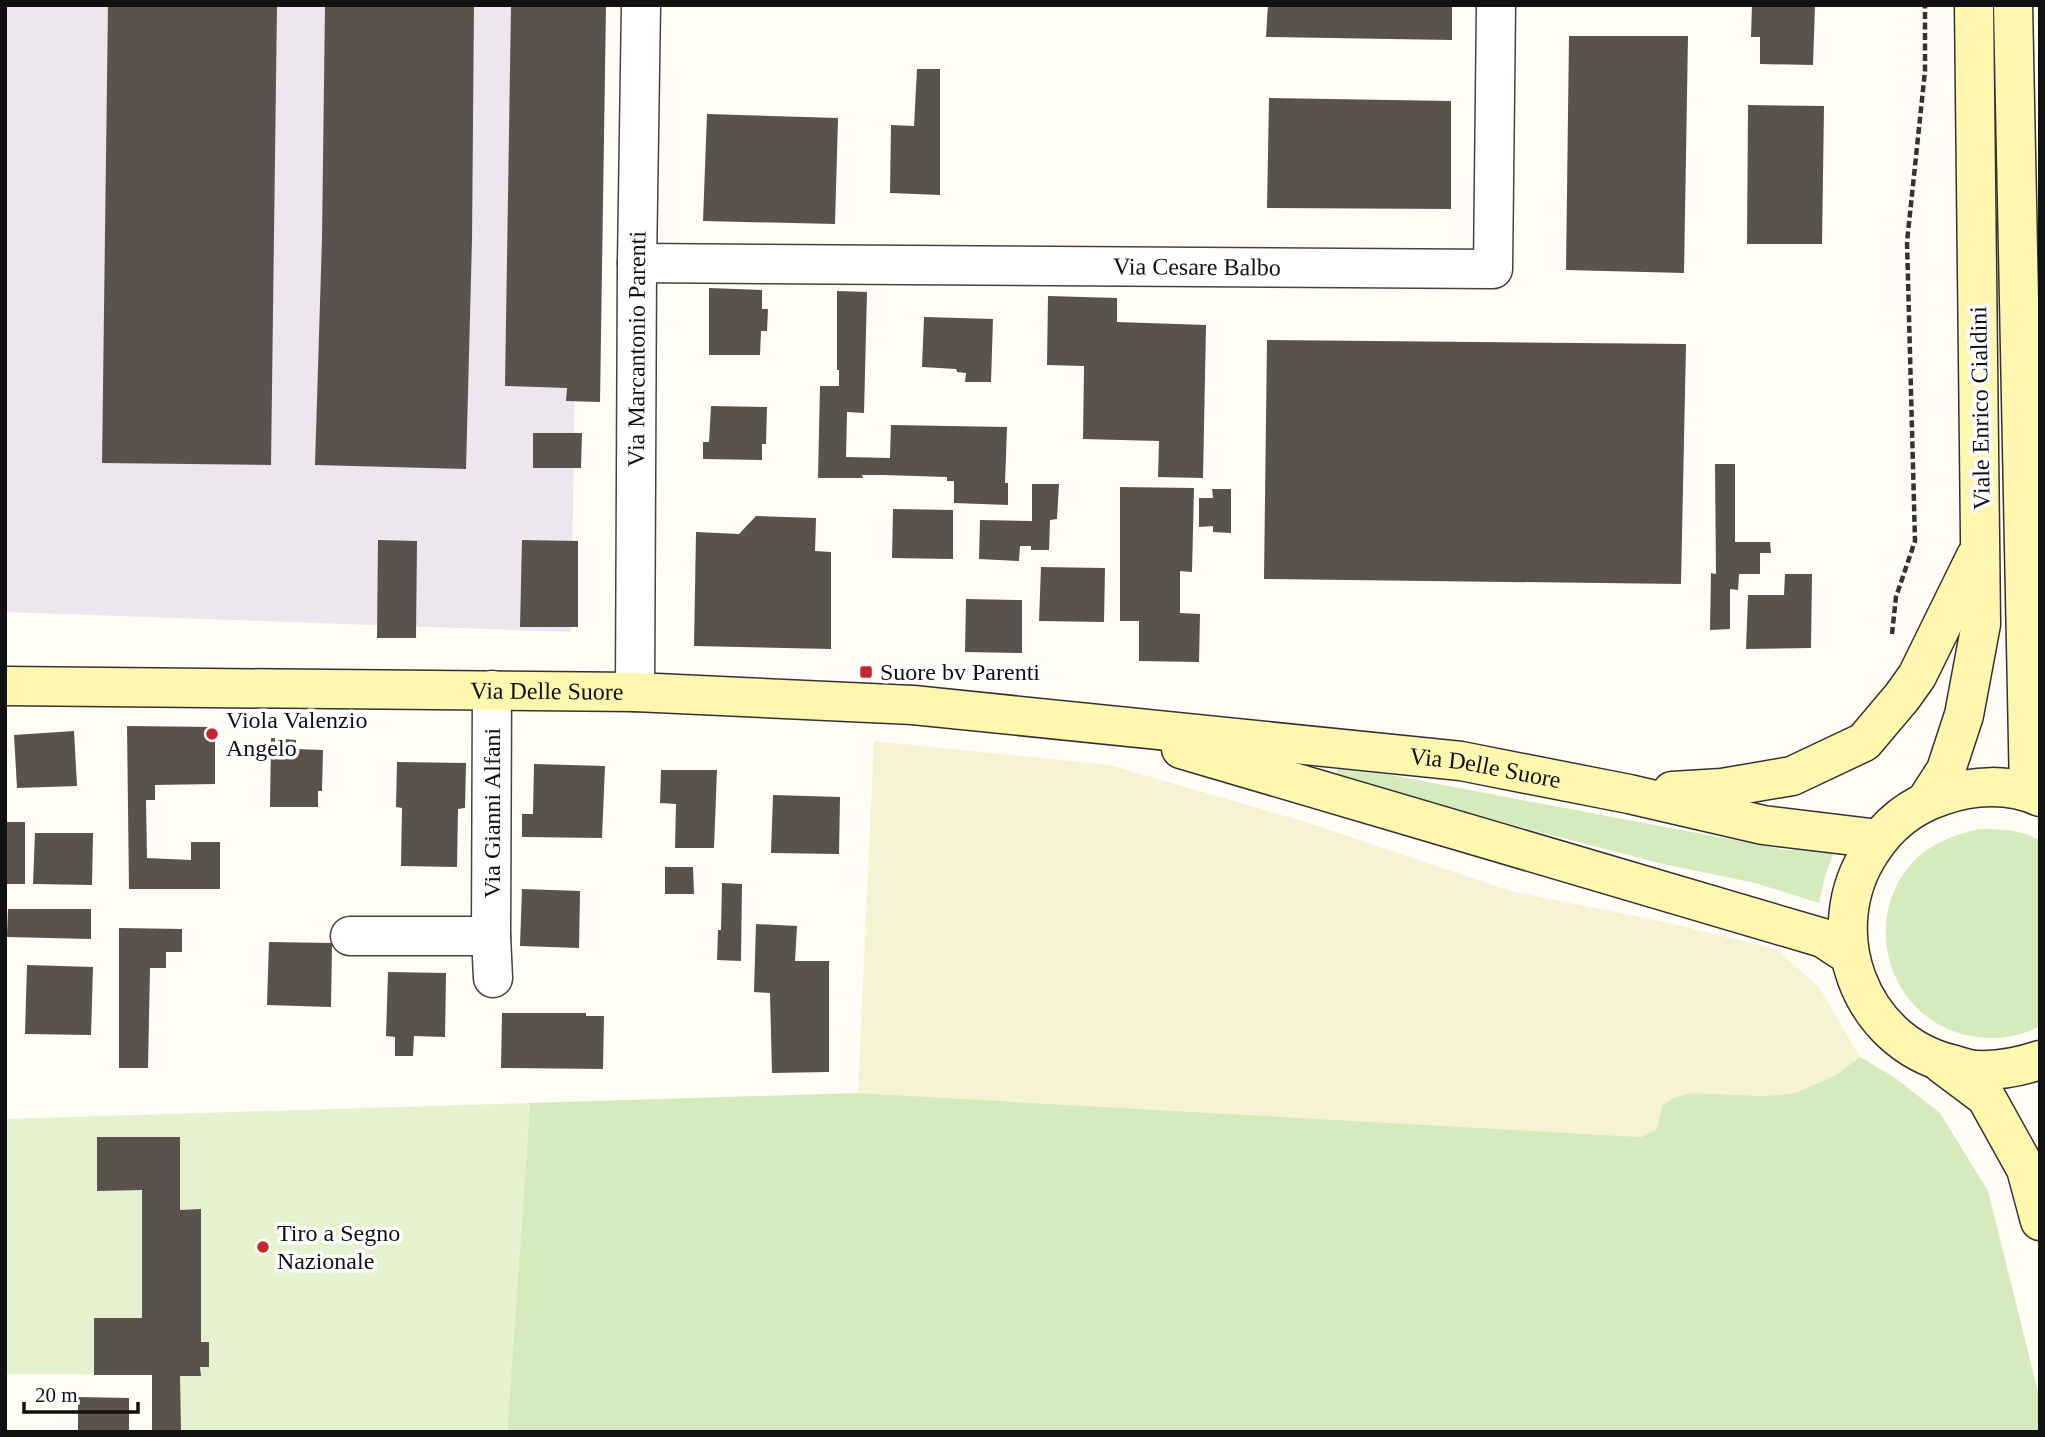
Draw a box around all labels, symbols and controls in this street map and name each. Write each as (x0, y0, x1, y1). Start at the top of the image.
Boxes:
street label: Via Marcantonio Parenti (623, 231, 650, 467)
street label: Via Cesare Balbo (1113, 253, 1281, 281)
street label: Viale Enrico Cialdini (1965, 306, 1995, 510)
place label: Suore bv Parenti (880, 659, 1040, 685)
marker: Suore bv Parenti (858, 664, 874, 680)
street label: Via Delle Suore (470, 677, 624, 705)
place label: Viola Valenzio Angelo (226, 707, 367, 761)
marker: Viola Valenzio Angelo (204, 726, 220, 742)
street label: Via Gianni Alfani (479, 727, 505, 898)
street label: Via Delle Suore (1408, 743, 1563, 793)
place label: Tiro a Segno Nazionale (277, 1220, 400, 1274)
marker: Tiro a Segno Nazionale (255, 1239, 271, 1255)
scale bar (24, 1370, 138, 1414)
text: 20 m (35, 1383, 78, 1407)

